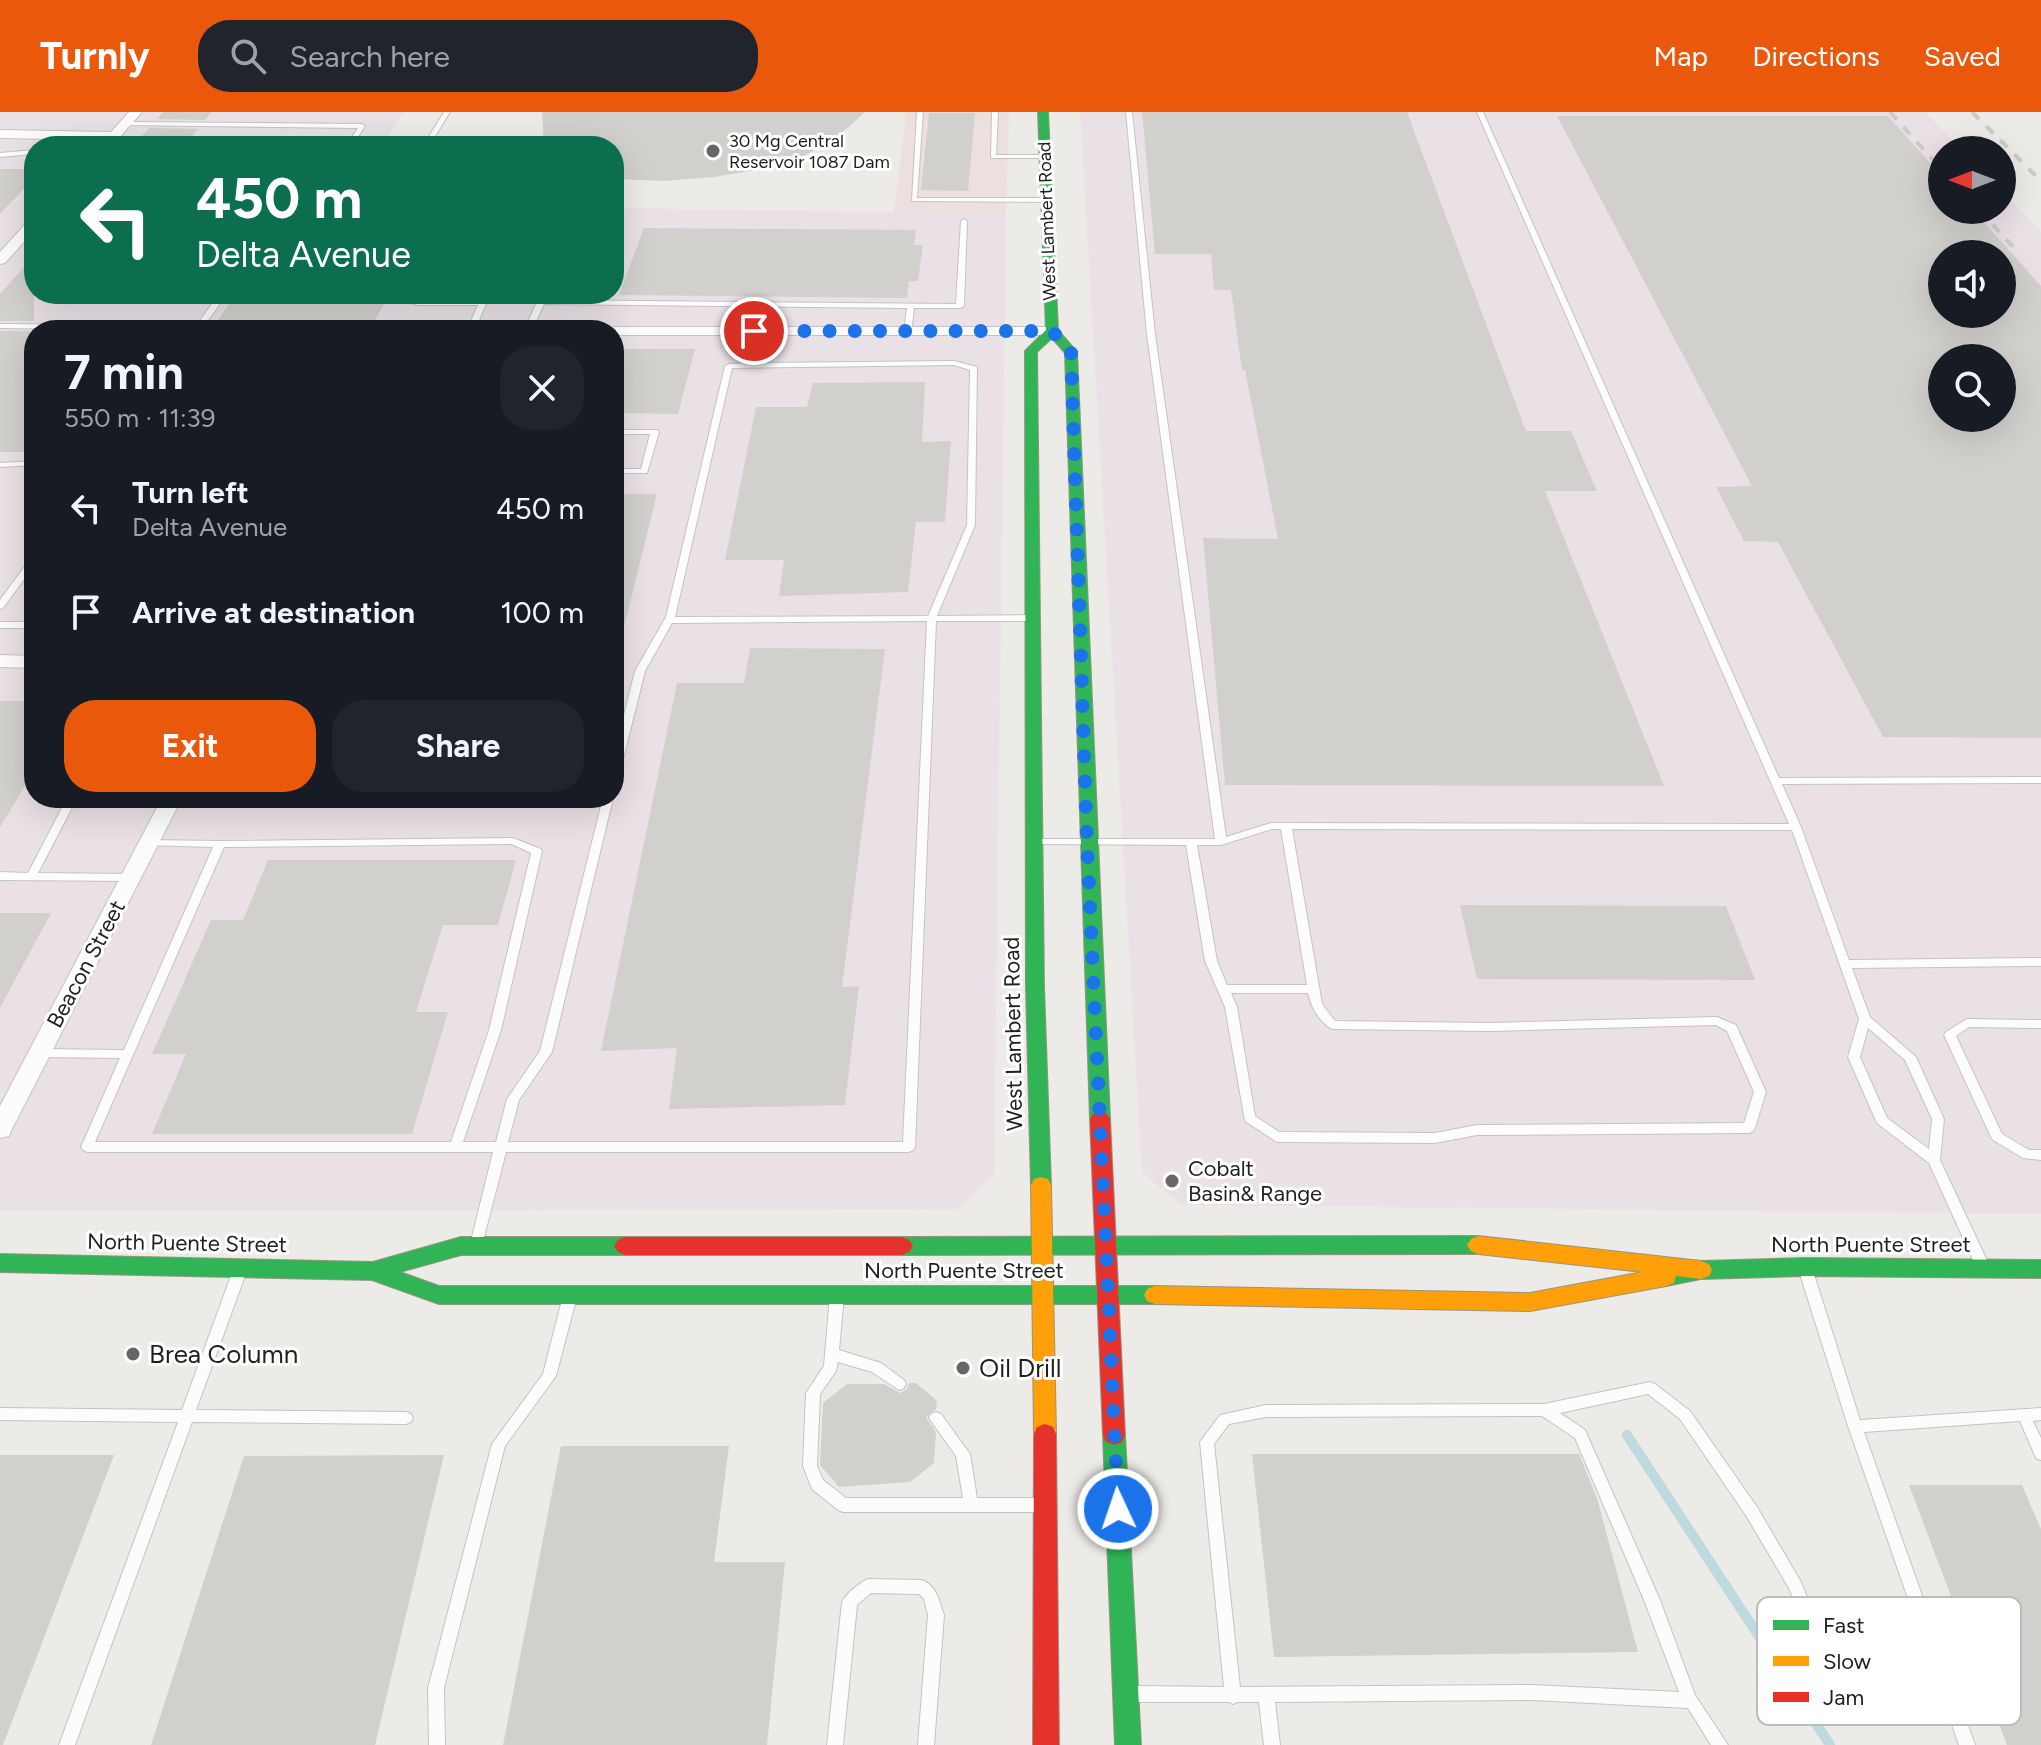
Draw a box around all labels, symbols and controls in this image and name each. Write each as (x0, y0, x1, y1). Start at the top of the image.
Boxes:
search box (198, 20, 758, 92)
text: Turnly (40, 33, 150, 79)
icon: search (226, 34, 270, 78)
text: Search here (290, 38, 450, 75)
text: Map (1654, 39, 1708, 73)
text: Directions (1752, 39, 1880, 73)
text: Saved (1924, 39, 2001, 73)
place label: 30 Mg Central Reservoir 1087 Dam (729, 130, 890, 173)
north arrow (1928, 136, 2016, 224)
map controls (1928, 136, 2016, 432)
street label: West Lambert Road (1033, 141, 1061, 301)
marker: 30 Mg Central Reservoir 1087 Dam (704, 142, 722, 160)
text: 450 m (196, 165, 362, 232)
icon: left (64, 168, 168, 272)
text: Delta Avenue (196, 233, 411, 276)
button: sound (1928, 240, 2016, 328)
pin (720, 297, 788, 365)
icon: arrive (732, 309, 776, 353)
text: 7 min (64, 343, 184, 401)
button: search (1928, 344, 2016, 432)
button: close (500, 346, 584, 430)
text: 550 m · 11:39 (64, 402, 215, 434)
text: Turn left (132, 474, 249, 511)
icon: left (64, 486, 108, 530)
text: 450 m (496, 490, 584, 527)
text: Delta Avenue (132, 511, 287, 543)
icon: arrive (64, 590, 108, 634)
text: Arrive at destination (132, 594, 415, 631)
text: 100 m (500, 594, 584, 631)
button: Exit (64, 700, 316, 792)
button: Share (332, 700, 584, 792)
street label: Beacon Street (41, 896, 131, 1032)
street label: West Lambert Road (998, 937, 1028, 1131)
place label: Cobalt Basin& Range (1188, 1155, 1322, 1207)
marker: Cobalt Basin& Range (1163, 1172, 1181, 1190)
street label: North Puente Street (87, 1228, 287, 1258)
street label: North Puente Street (1771, 1231, 1971, 1258)
street label: North Puente Street (864, 1257, 1064, 1284)
place label: Brea Column (149, 1338, 298, 1370)
marker: Brea Column (124, 1345, 142, 1363)
place label: Oil Drill (979, 1352, 1062, 1384)
marker: Oil Drill (954, 1359, 972, 1377)
position arrow (1076, 1467, 1160, 1551)
legend (1757, 1597, 2021, 1725)
text: Fast (1823, 1612, 1865, 1639)
text: Slow (1823, 1648, 1872, 1675)
text: Jam (1823, 1684, 1864, 1711)

